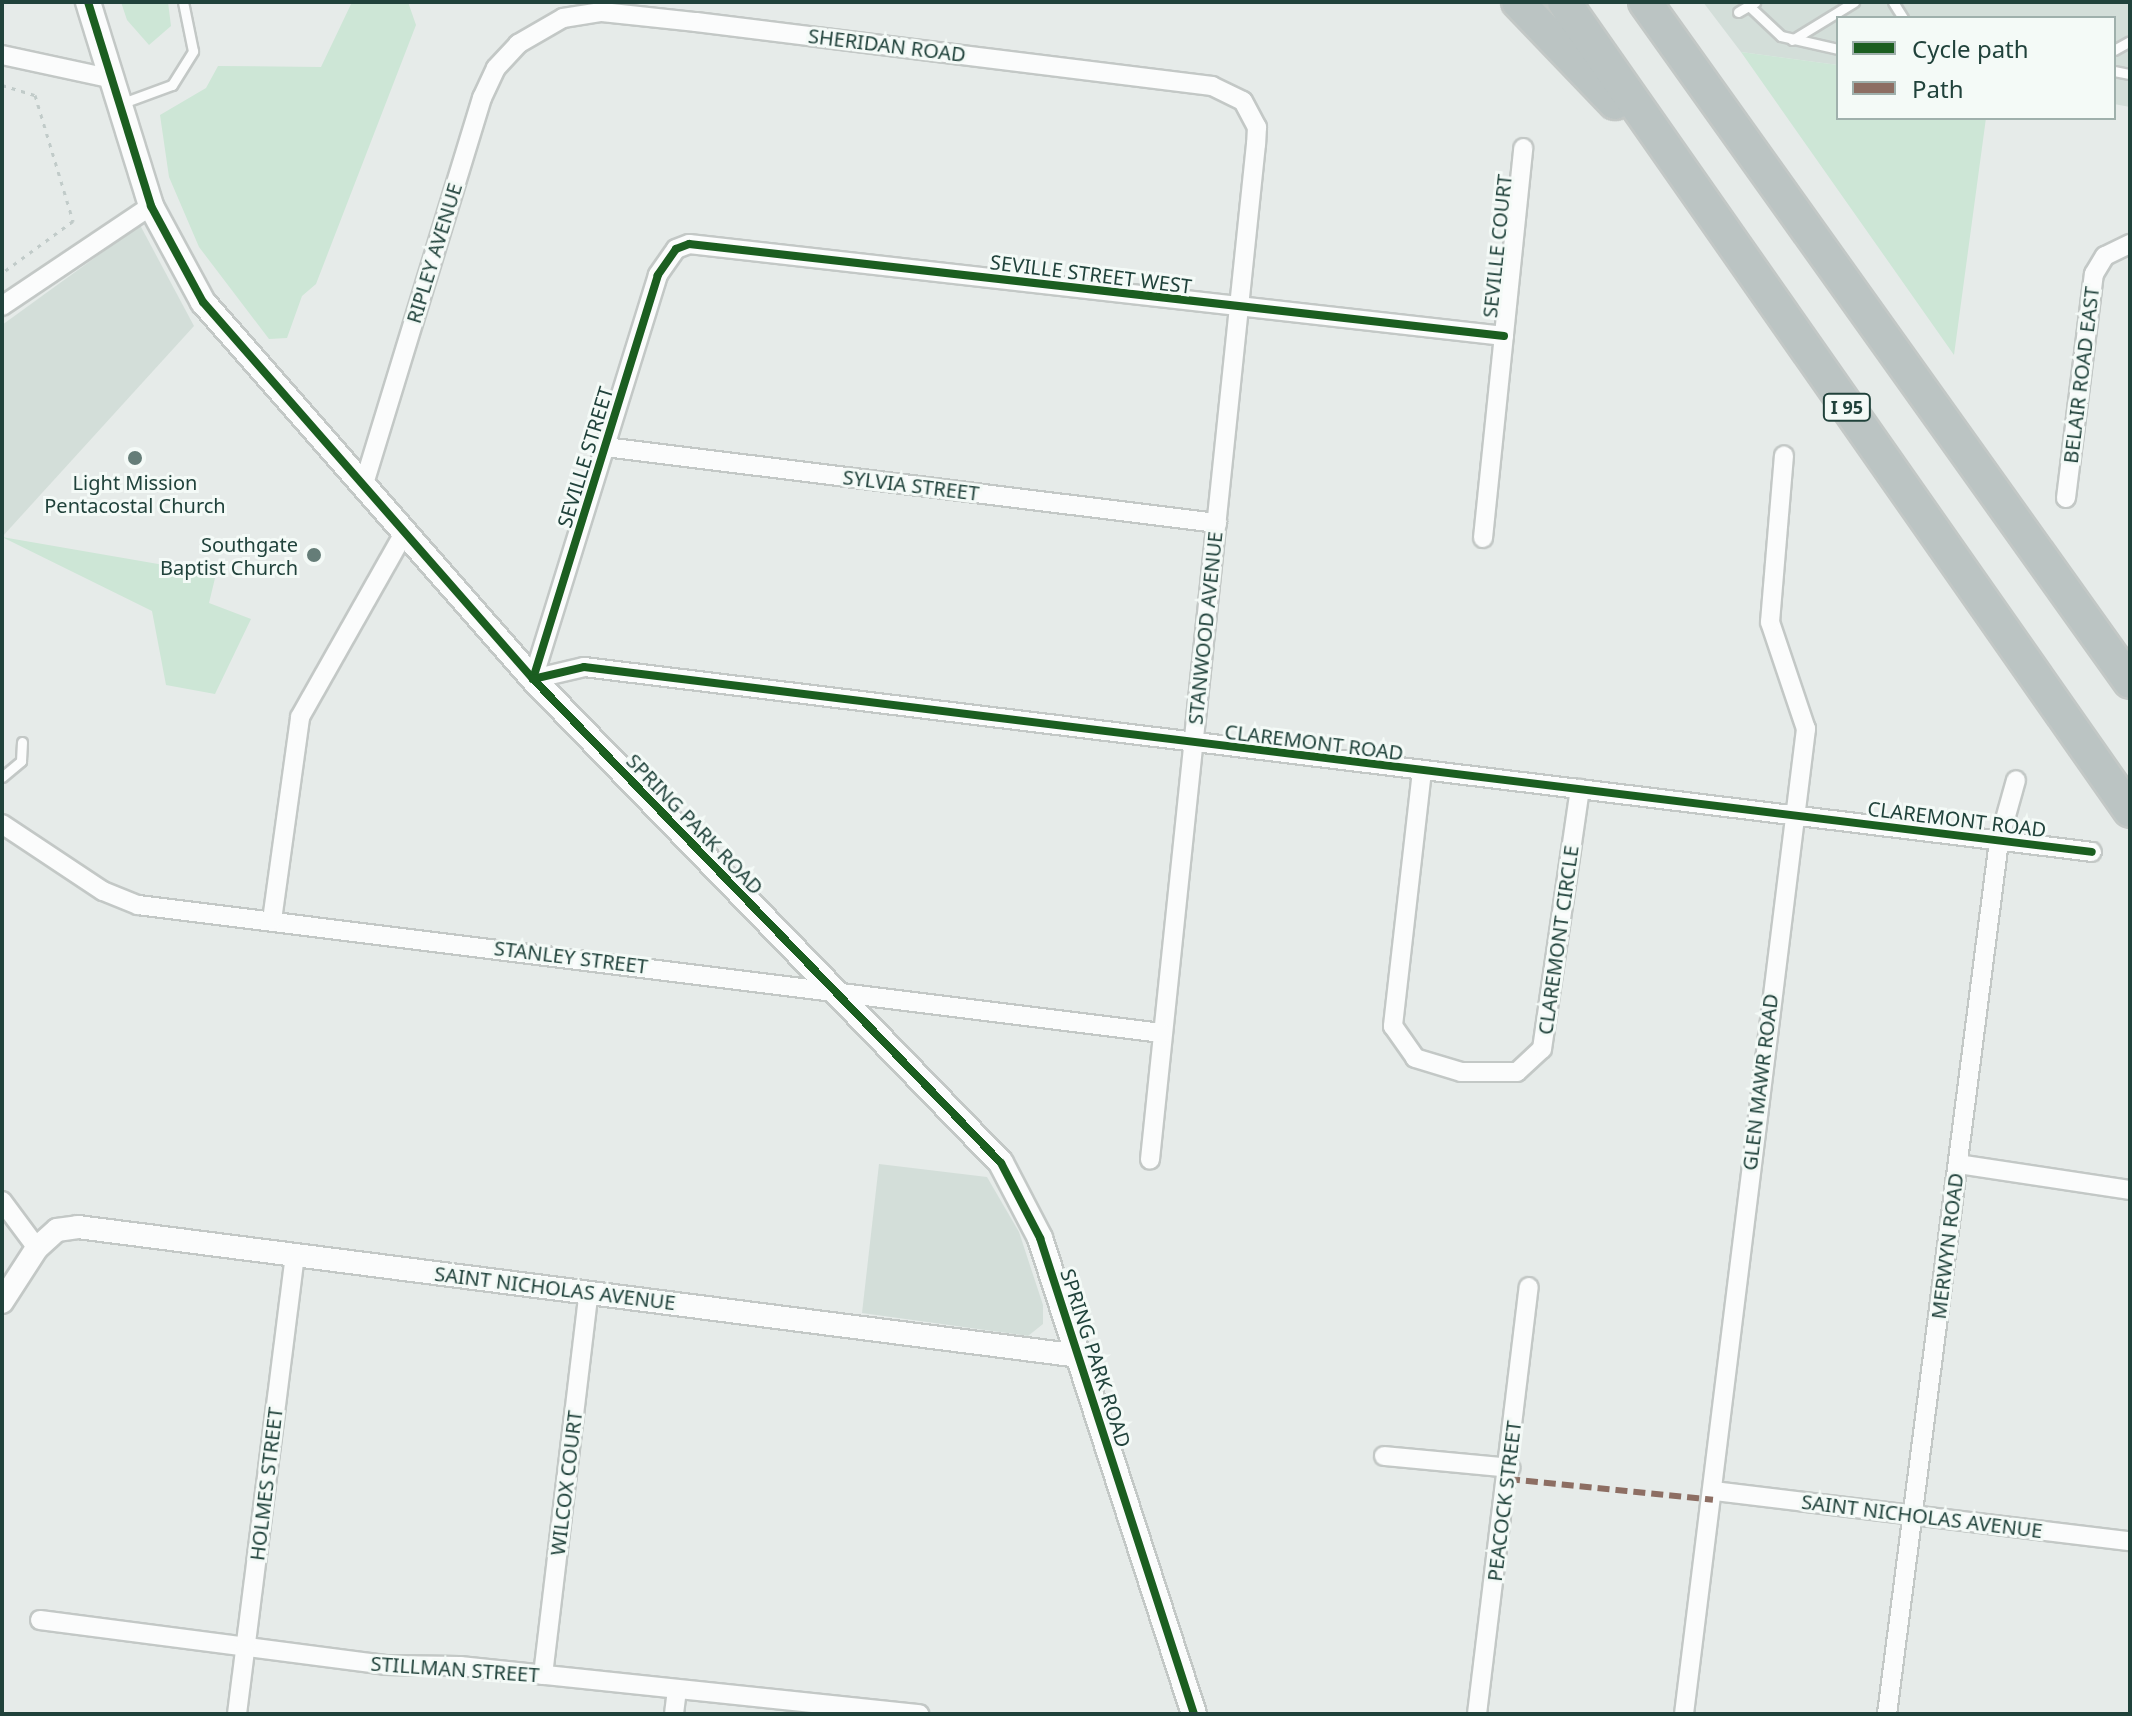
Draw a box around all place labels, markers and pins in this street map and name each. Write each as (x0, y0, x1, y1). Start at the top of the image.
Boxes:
marker: Light Mission Pentacostal Church (126, 449, 144, 467)
place label: Light Mission Pentacostal Church (44, 470, 226, 517)
place label: Southgate Baptist Church (160, 532, 298, 579)
marker: Southgate Baptist Church (305, 546, 323, 564)

